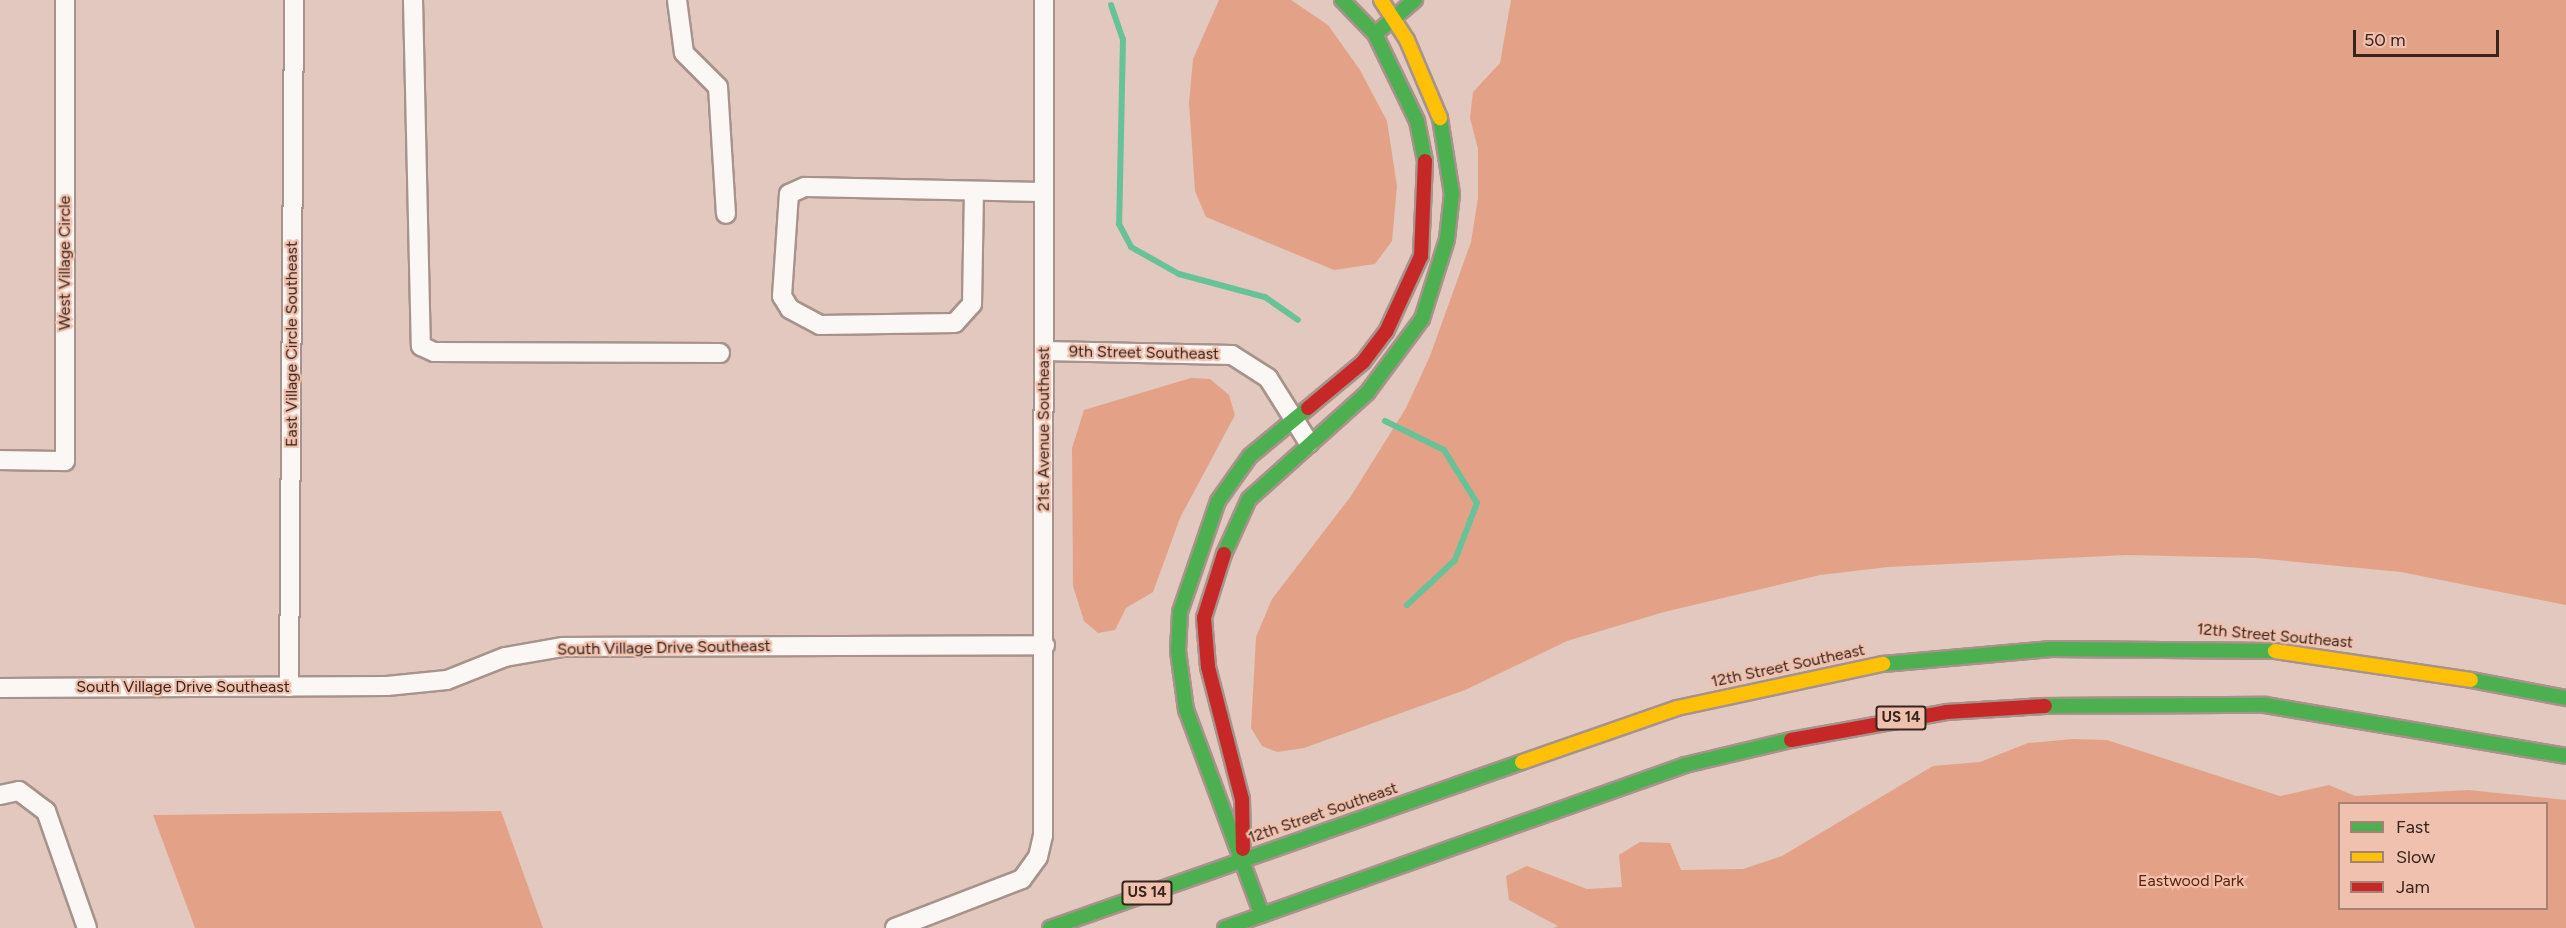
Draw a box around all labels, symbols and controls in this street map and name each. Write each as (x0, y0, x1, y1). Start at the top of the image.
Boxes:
scale bar (2356, 18, 2502, 56)
text: 50 m (2364, 29, 2406, 51)
street label: West Village Circle (55, 196, 75, 330)
street label: East Village Circle Southeast (282, 241, 302, 447)
street label: 9th Street Southeast (1069, 342, 1219, 364)
street label: 21st Avenue Southeast (1034, 347, 1054, 511)
street label: 12th Street Southeast (2196, 620, 2354, 652)
street label: South Village Drive Southeast (557, 637, 771, 659)
street label: 12th Street Southeast (1709, 640, 1867, 692)
street label: South Village Drive Southeast (76, 677, 290, 697)
road number: US 14 (1874, 706, 1928, 730)
street label: 12th Street Southeast (1246, 778, 1400, 848)
legend (2338, 802, 2548, 910)
text: Fast (2396, 816, 2430, 838)
text: Slow (2396, 846, 2435, 868)
park label: Eastwood Park (2138, 871, 2244, 891)
text: Jam (2396, 876, 2430, 898)
road number: US 14 (1120, 881, 1174, 905)

